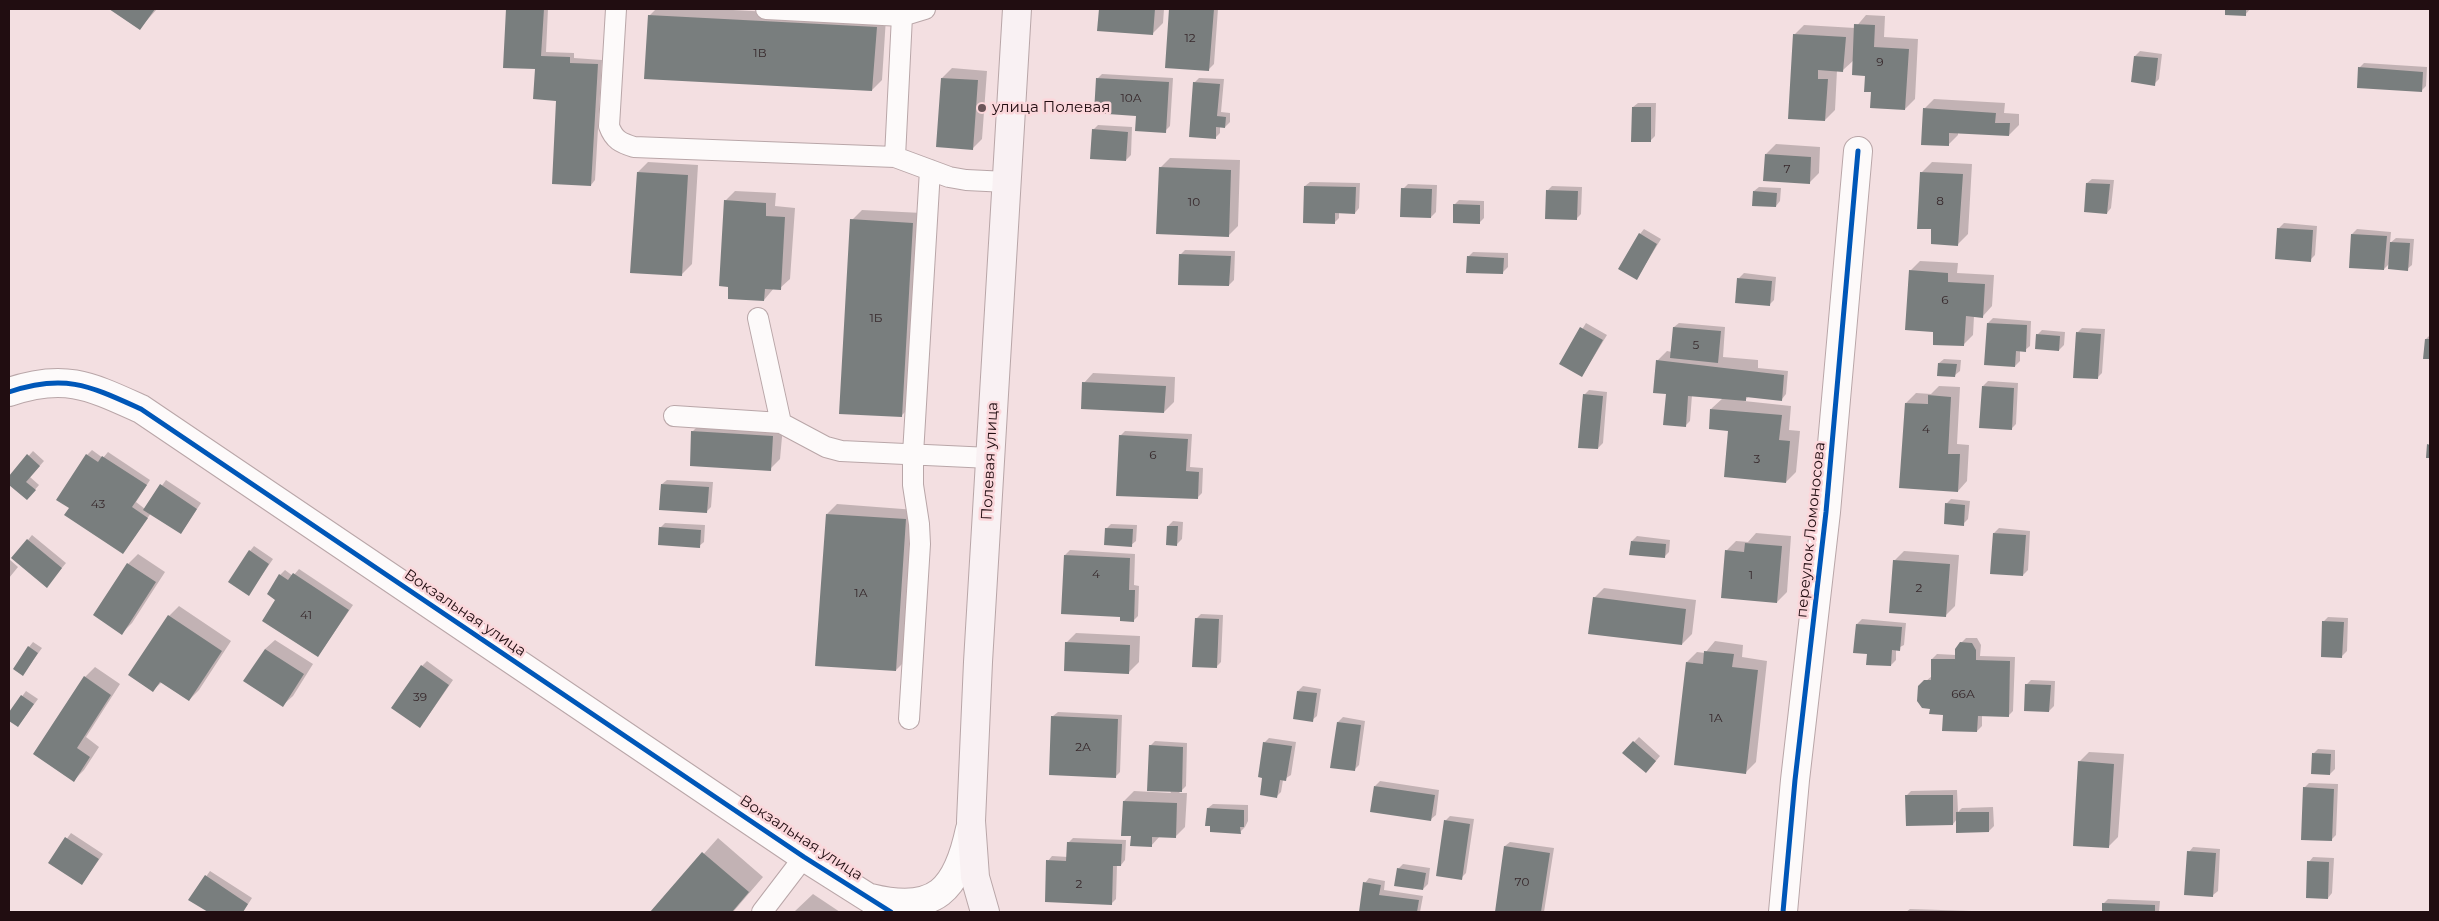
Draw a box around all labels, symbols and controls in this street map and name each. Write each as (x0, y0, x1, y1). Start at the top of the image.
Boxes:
house number: 12 (1184, 31, 1196, 45)
house number: 1В (753, 46, 767, 60)
house number: 9 (1876, 55, 1884, 69)
house number: 10А (1120, 91, 1142, 105)
place label: улица Полевая (992, 99, 1110, 117)
marker: улица Полевая (976, 102, 988, 114)
house number: 7 (1783, 162, 1791, 176)
house number: 8 (1936, 194, 1944, 208)
house number: 10 (1188, 195, 1200, 209)
house number: 6 (1941, 293, 1949, 307)
house number: 1Б (869, 311, 883, 325)
house number: 5 (1693, 338, 1699, 352)
street label: Полевая улица (978, 401, 1002, 521)
house number: 4 (1922, 422, 1930, 436)
street label: переулок Ломоносова (1793, 441, 1829, 619)
house number: 6 (1149, 448, 1157, 462)
house number: 3 (1754, 452, 1760, 466)
house number: 43 (91, 497, 105, 511)
street label: Вокзальная улица (401, 566, 529, 660)
house number: 4 (1092, 567, 1100, 581)
house number: 1 (1749, 568, 1753, 582)
house number: 2 (1916, 581, 1922, 595)
house number: 1А (854, 586, 868, 600)
house number: 41 (300, 608, 312, 622)
house number: 66А (1951, 687, 1975, 701)
house number: 39 (413, 690, 427, 704)
house number: 1А (1709, 711, 1723, 725)
house number: 2А (1075, 740, 1091, 754)
street label: Вокзальная улица (736, 792, 866, 884)
house number: 70 (1515, 875, 1529, 889)
house number: 2 (1076, 877, 1082, 891)

